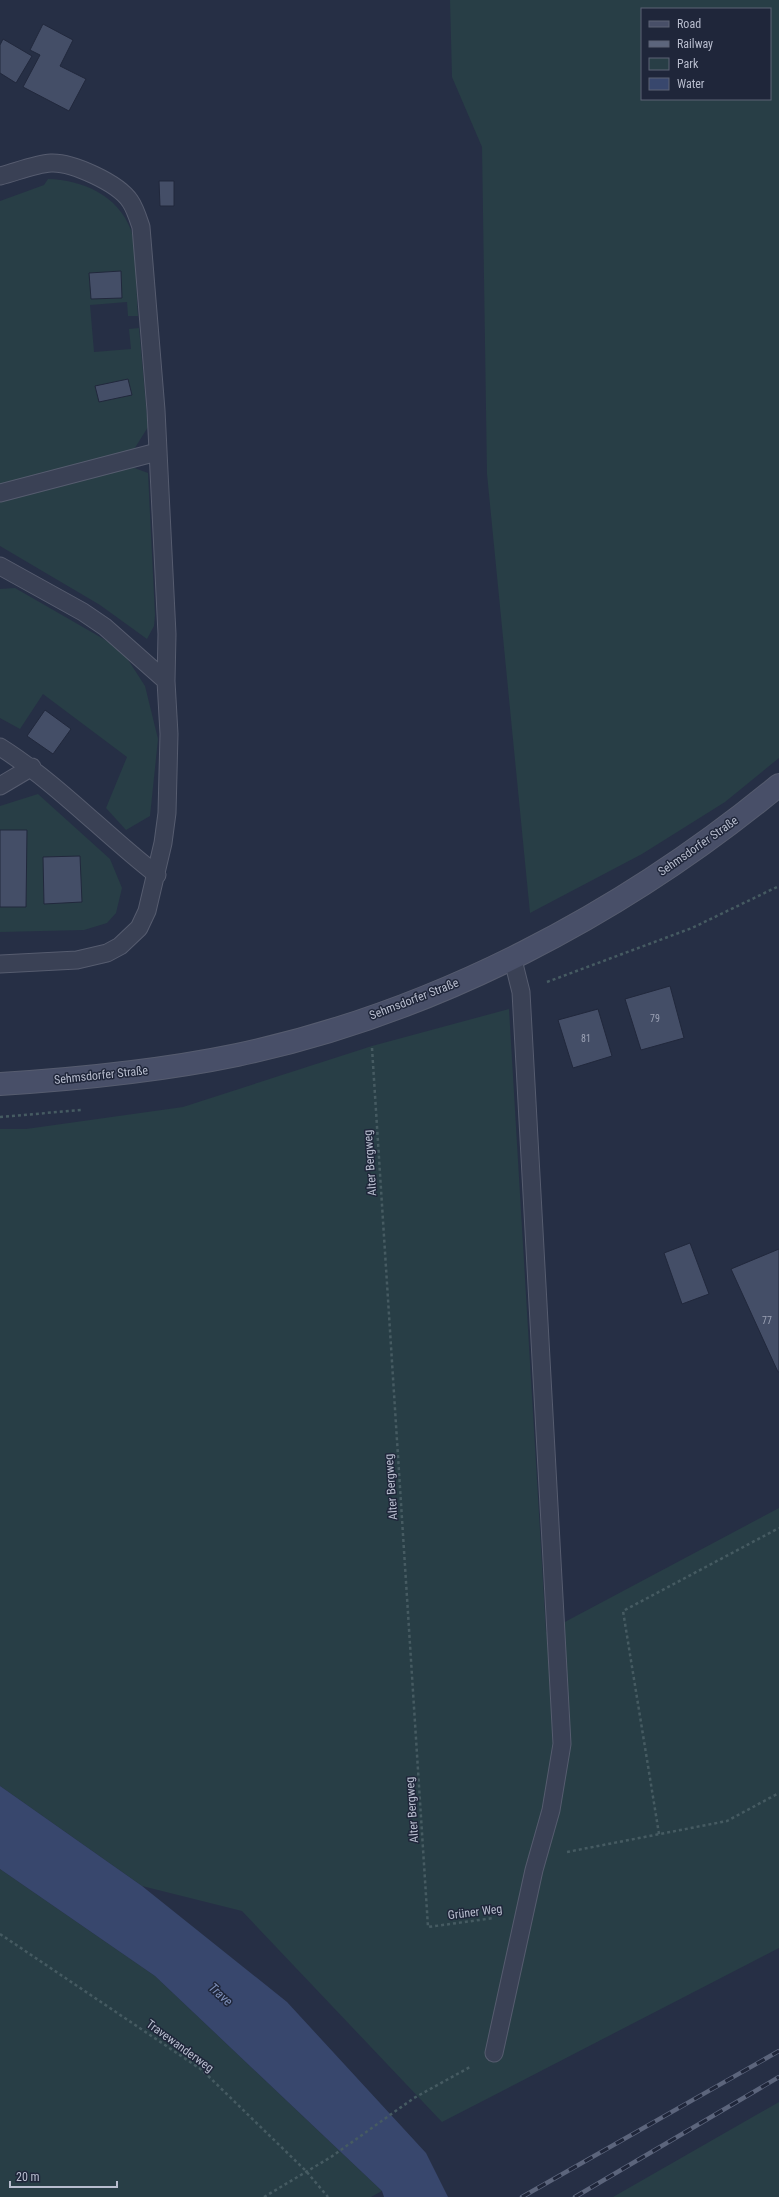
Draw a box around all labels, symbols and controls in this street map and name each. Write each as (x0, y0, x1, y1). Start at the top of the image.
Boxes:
legend (641, 8, 771, 100)
text: Road (677, 17, 701, 31)
text: Railway (677, 37, 713, 51)
text: Park (677, 57, 699, 71)
text: Water (677, 77, 705, 91)
street label: Sehmsdorfer Straße (655, 813, 741, 879)
street label: Sehmsdorfer Straße (367, 975, 461, 1022)
house number: 79 (650, 1013, 660, 1024)
house number: 81 (581, 1033, 591, 1044)
street label: Sehmsdorfer Straße (53, 1063, 149, 1087)
street label: Alter Bergweg (361, 1129, 379, 1197)
house number: 77 (762, 1315, 772, 1326)
street label: Alter Bergweg (382, 1453, 400, 1521)
street label: Alter Bergweg (403, 1776, 421, 1844)
street label: Grüner Weg (447, 1902, 503, 1922)
water label: Trave (206, 1980, 236, 2009)
street label: Travewanderweg (144, 2017, 216, 2075)
scale bar (10, 2163, 117, 2189)
text: 20 m (16, 2170, 40, 2184)

